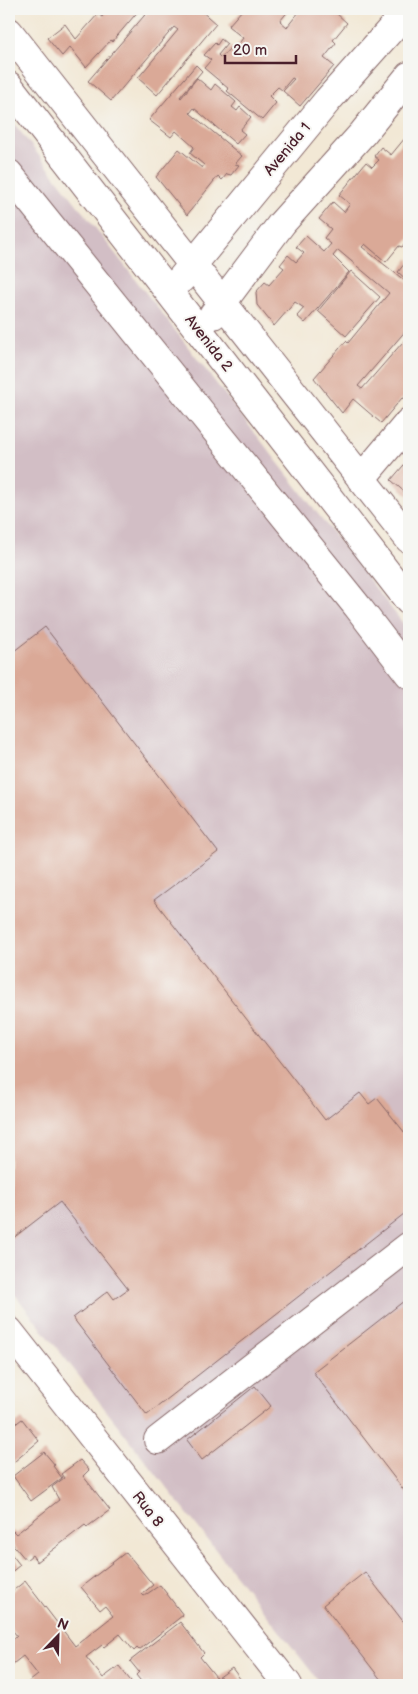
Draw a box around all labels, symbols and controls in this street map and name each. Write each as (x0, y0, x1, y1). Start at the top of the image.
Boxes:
scale bar (225, 32, 297, 64)
text: 20 m (233, 41, 267, 60)
street label: Avenida 1 (260, 119, 315, 180)
street label: Avenida 2 (181, 311, 237, 376)
street label: Rua 8 (128, 1488, 168, 1531)
north arrow (32, 1612, 82, 1662)
text: N (55, 1615, 71, 1634)

